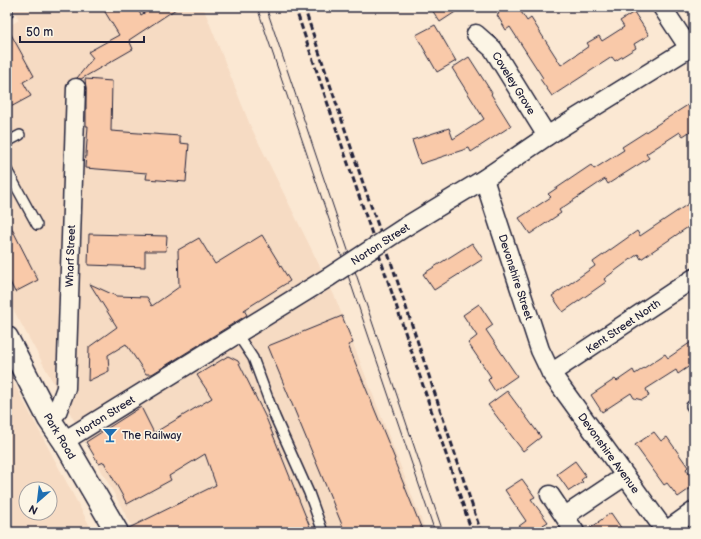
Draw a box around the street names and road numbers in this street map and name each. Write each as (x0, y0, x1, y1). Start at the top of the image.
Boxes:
street label: Coveley Grove (489, 49, 538, 117)
street label: Norton Street (349, 220, 412, 268)
street label: Wharf Street (63, 224, 78, 287)
street label: Devonshire Street (496, 233, 536, 322)
street label: Kent Street North (584, 297, 663, 356)
street label: Norton Street (73, 393, 138, 440)
street label: Park Road (41, 411, 78, 462)
street label: Devonshire Avenue (575, 411, 642, 496)

